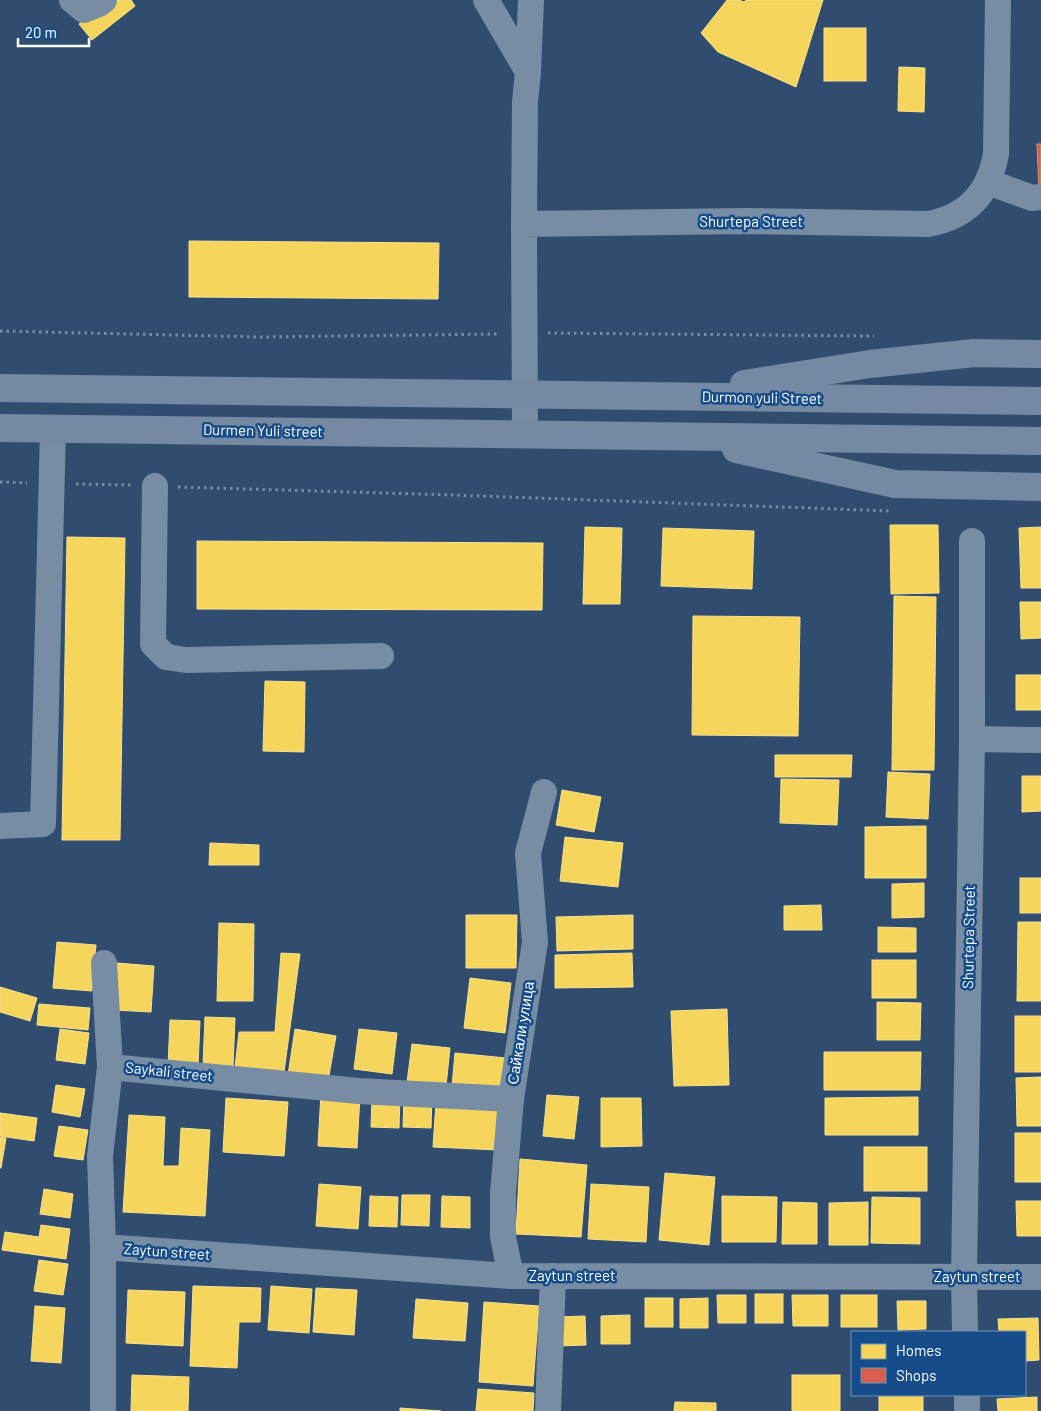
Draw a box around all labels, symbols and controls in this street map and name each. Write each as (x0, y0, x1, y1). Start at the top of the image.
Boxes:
scale bar (18, 15, 89, 47)
text: 20 m (25, 23, 57, 41)
street label: Shurtepa Street (699, 212, 803, 230)
street label: Durmon yuli Street (702, 387, 822, 407)
street label: Durmen Yuli street (203, 420, 323, 440)
street label: Shurtepa Street (958, 885, 978, 989)
street label: Сайкали улица (503, 979, 537, 1086)
street label: Saykali street (124, 1057, 214, 1085)
street label: Zaytun street (123, 1239, 211, 1263)
street label: Zaytun street (529, 1266, 615, 1284)
street label: Zaytun street (934, 1267, 1020, 1285)
legend (851, 1331, 1026, 1396)
text: Homes (896, 1341, 941, 1359)
text: Shops (896, 1366, 936, 1384)

